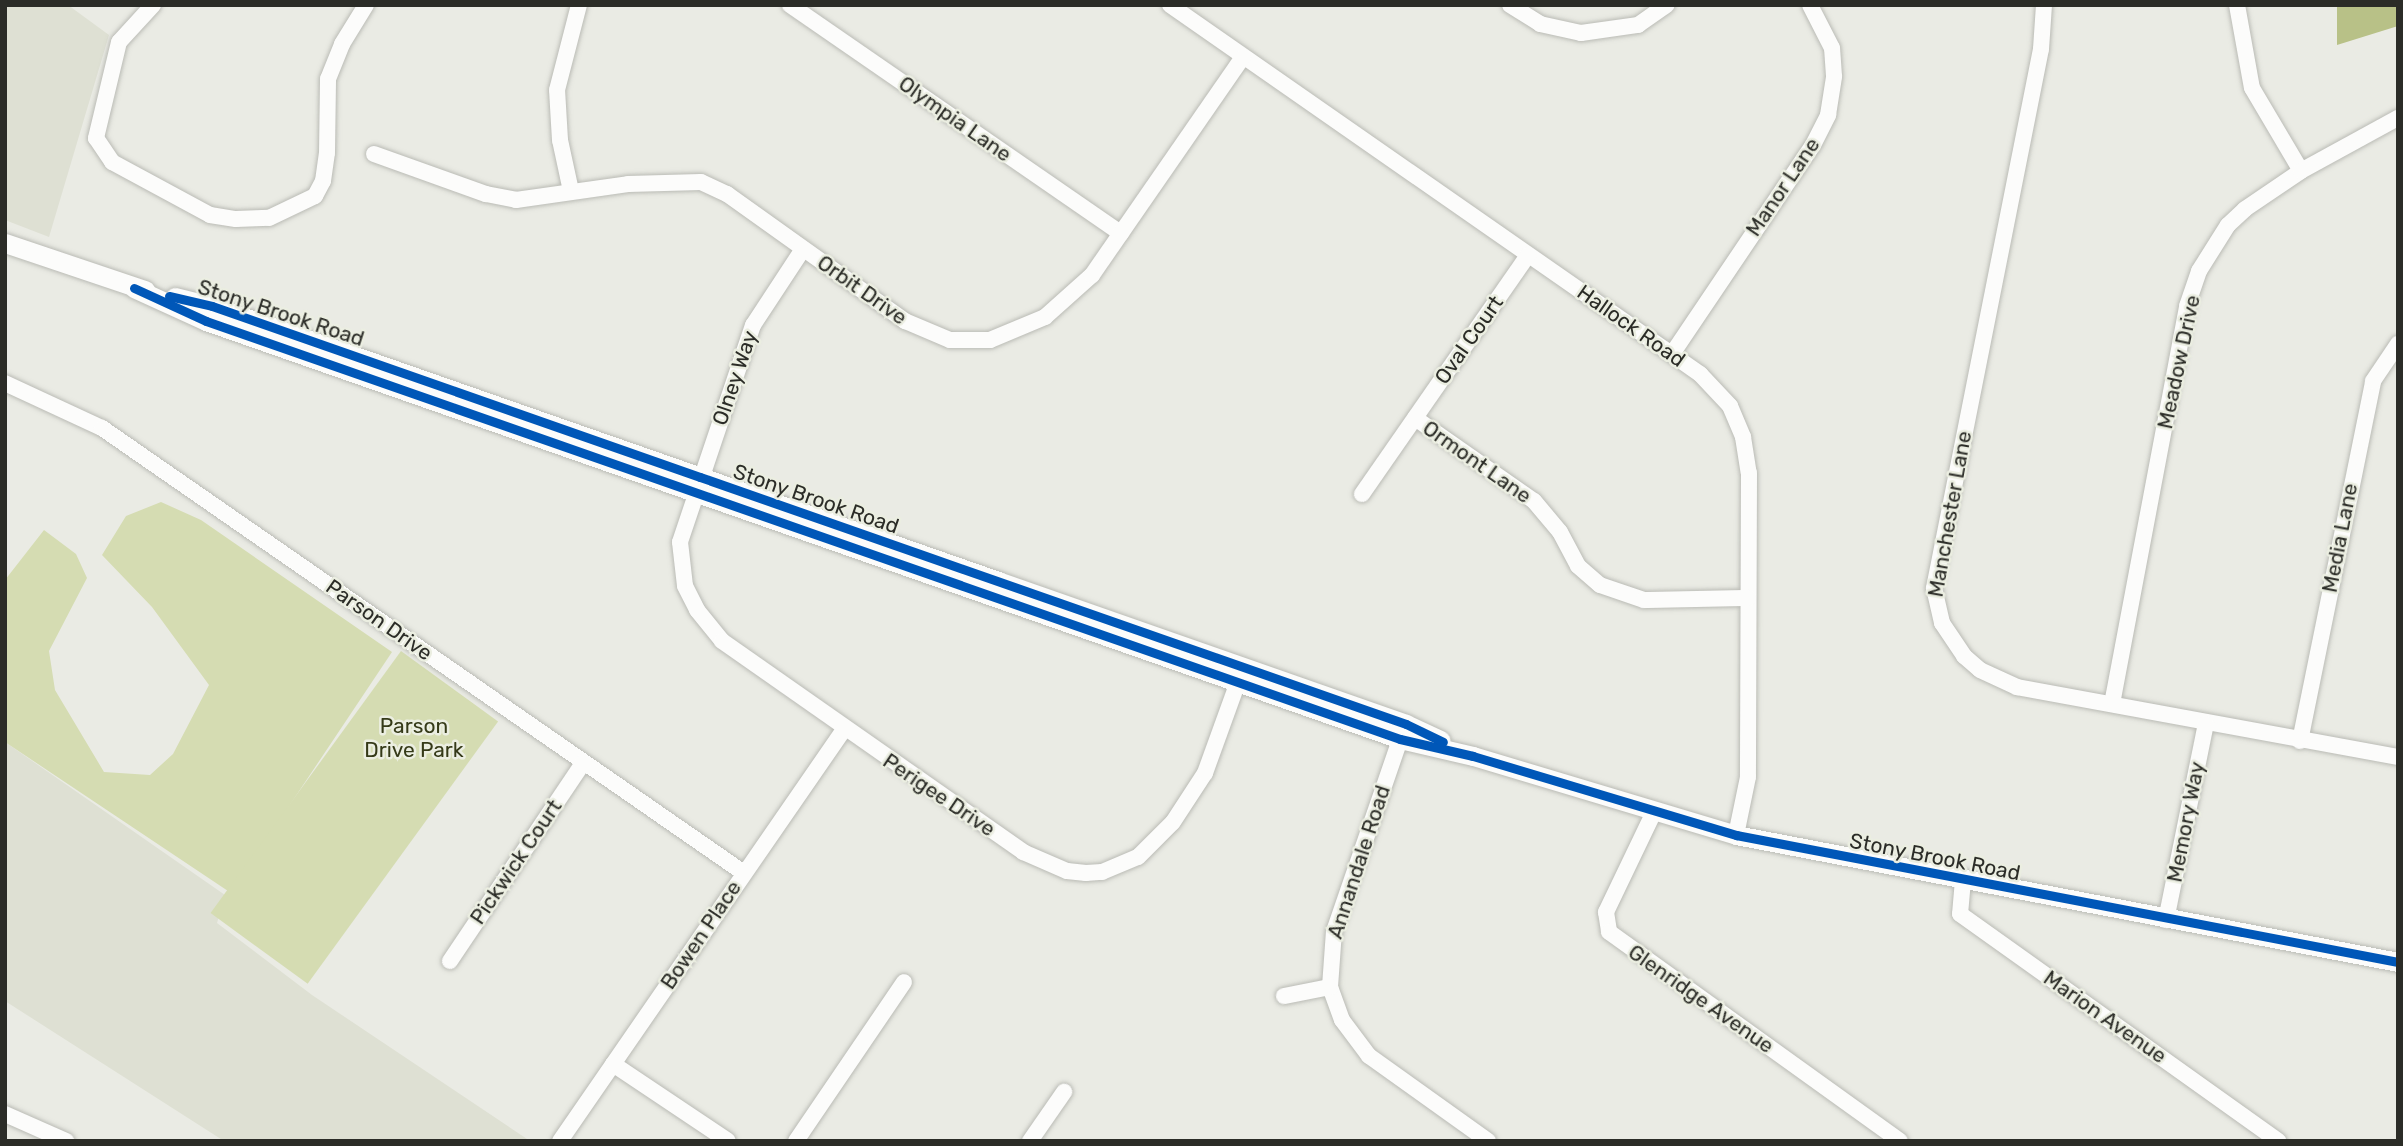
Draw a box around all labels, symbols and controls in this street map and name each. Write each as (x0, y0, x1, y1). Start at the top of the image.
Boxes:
street label: Olympia Lane (894, 71, 1016, 167)
street label: Manor Lane (1741, 133, 1825, 241)
street label: Orbit Drive (812, 250, 912, 330)
street label: Stony Brook Road (194, 274, 368, 352)
street label: Hallock Road (1572, 279, 1690, 373)
street label: Oval Court (1429, 291, 1509, 389)
street label: Meadow Drive (2152, 292, 2206, 432)
street label: Olney Way (707, 327, 763, 429)
street label: Ormont Lane (1418, 415, 1536, 509)
street label: Manchester Lane (1923, 429, 1977, 599)
street label: Stony Brook Road (730, 459, 902, 539)
street label: Media Lane (2317, 481, 2363, 595)
street label: Parson Drive (321, 574, 437, 666)
park label: Parson Drive Park (364, 713, 464, 763)
street label: Perigee Drive (878, 748, 1000, 842)
street label: Memory Way (2162, 759, 2210, 885)
street label: Annandale Road (1322, 782, 1396, 942)
street label: Pickwick Court (465, 795, 567, 929)
street label: Stony Brook Road (1847, 828, 2023, 886)
street label: Bowen Place (655, 876, 747, 994)
street label: Glenridge Avenue (1623, 939, 1779, 1059)
street label: Marion Avenue (2038, 965, 2172, 1069)

